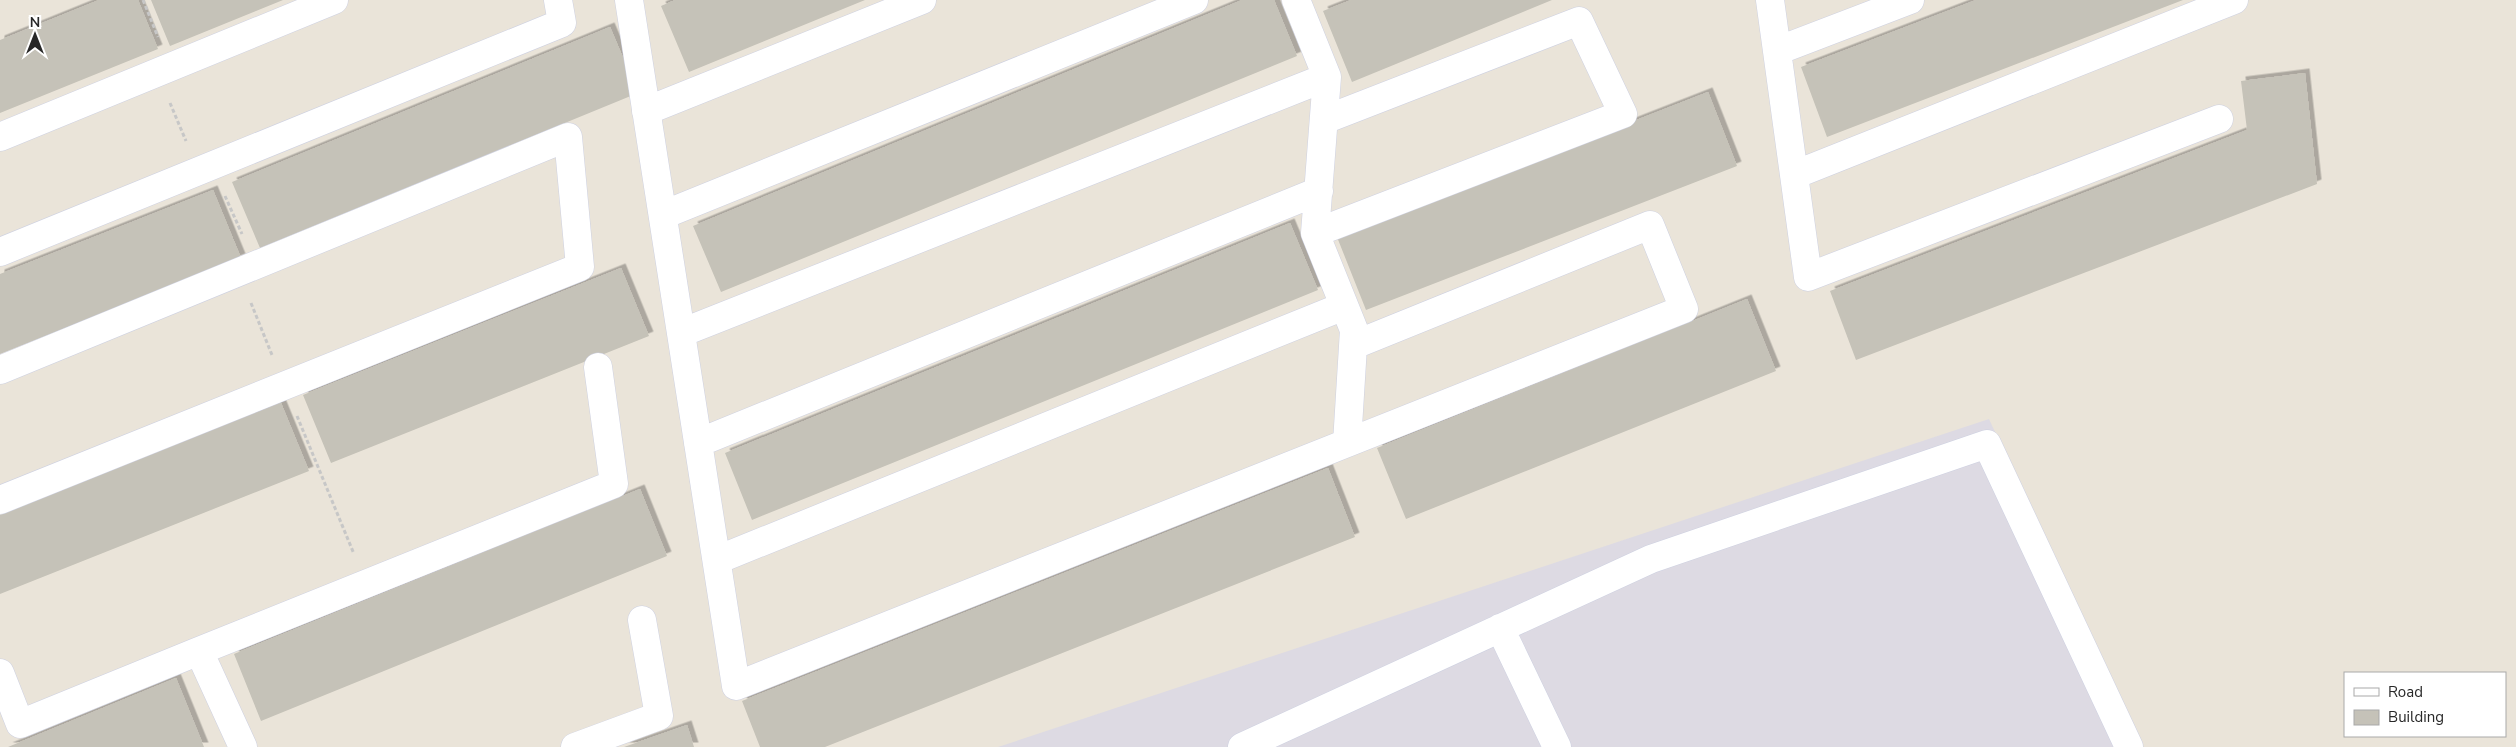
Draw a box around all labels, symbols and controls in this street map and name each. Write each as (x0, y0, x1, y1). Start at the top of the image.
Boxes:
north arrow (10, 10, 60, 60)
text: N (30, 13, 40, 32)
legend (2344, 672, 2506, 737)
text: Road (2388, 682, 2423, 702)
text: Building (2388, 707, 2444, 727)

